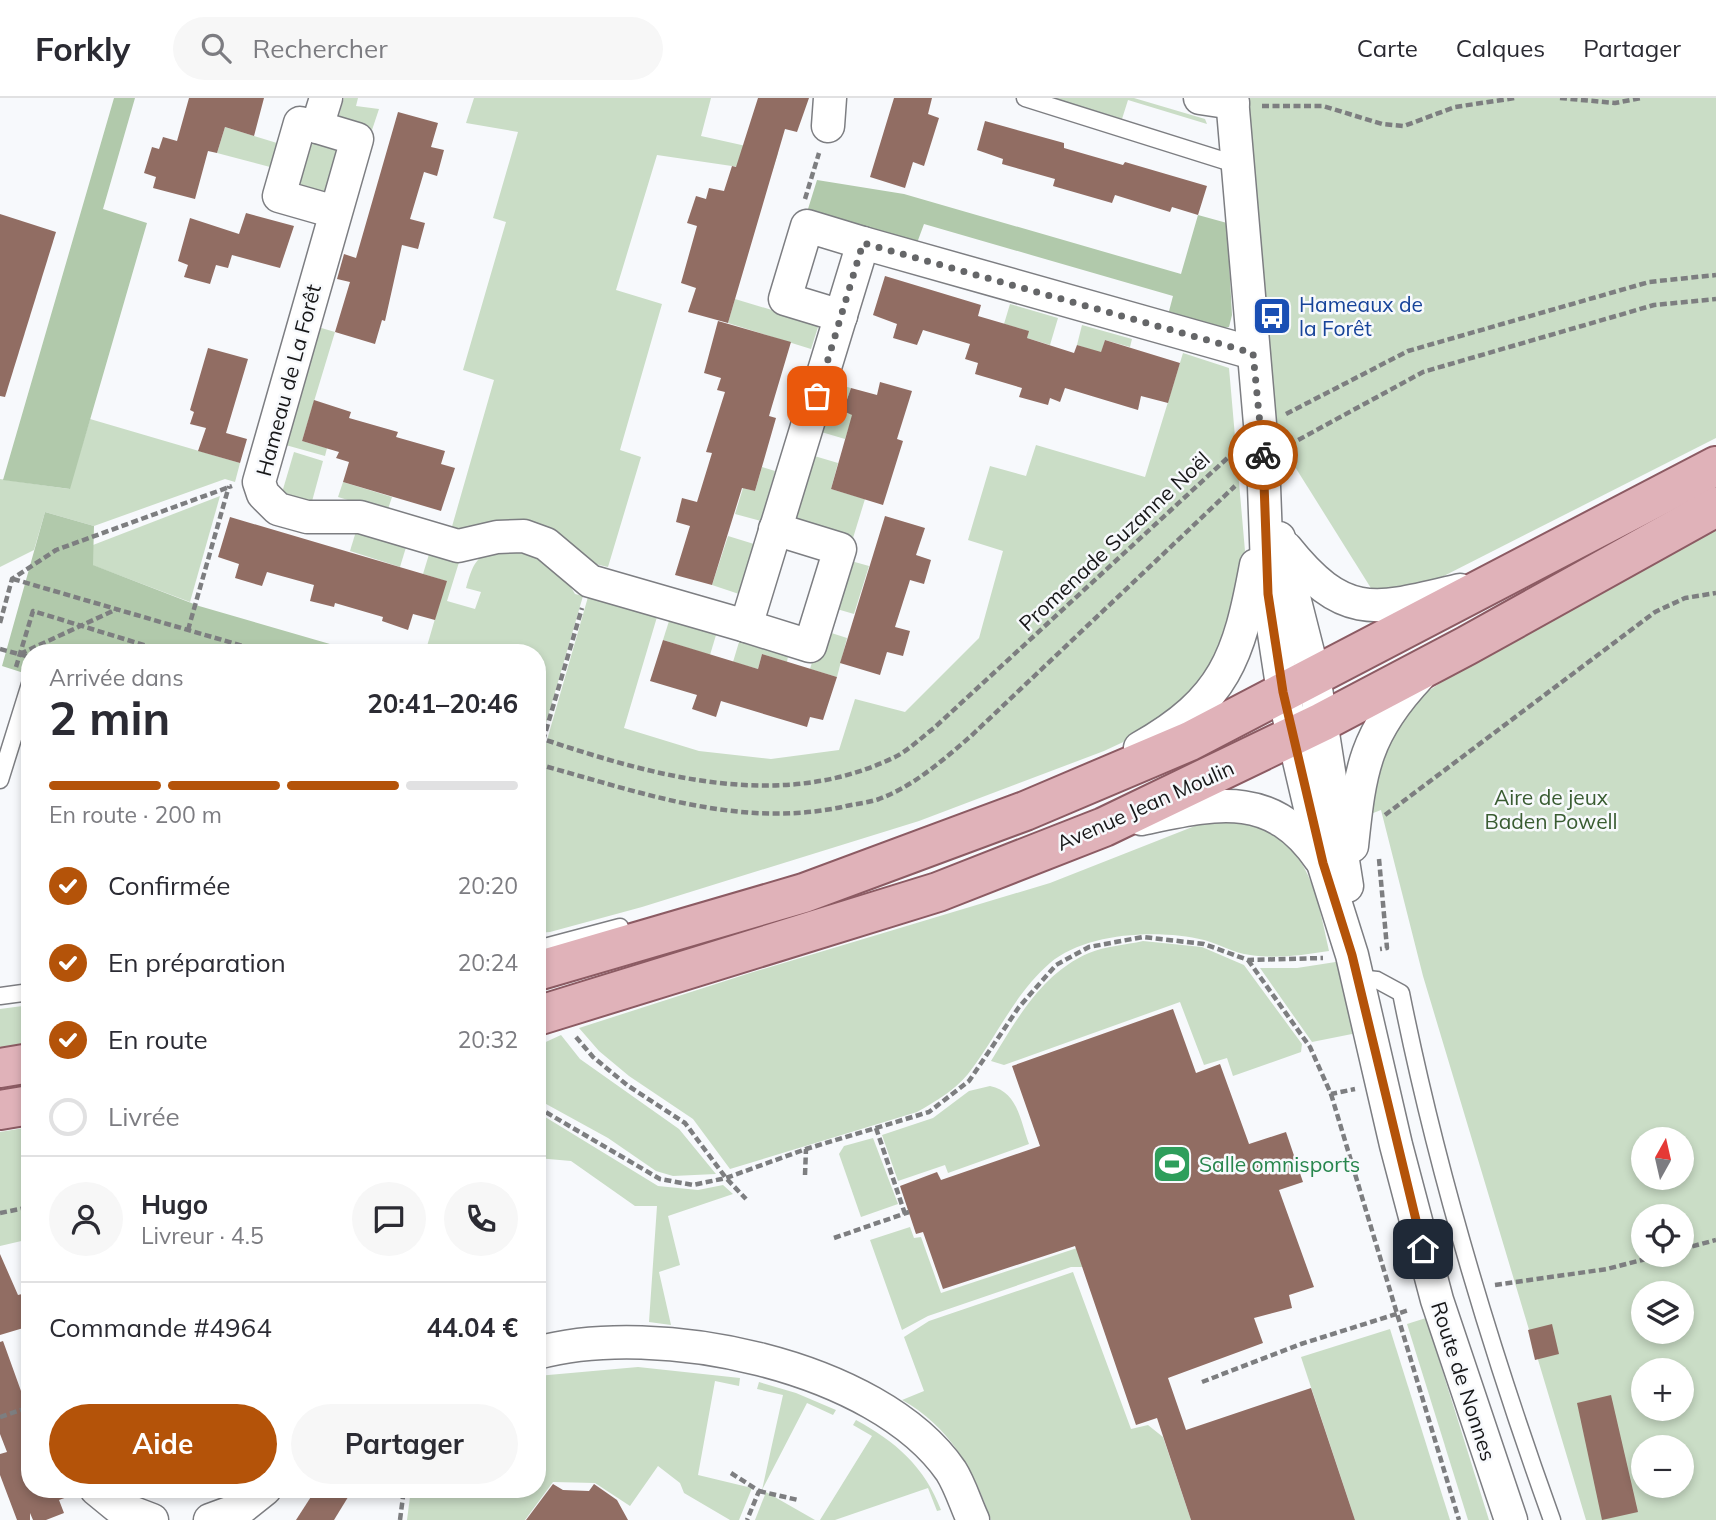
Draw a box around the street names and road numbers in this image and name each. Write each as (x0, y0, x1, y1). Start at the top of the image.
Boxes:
street label: Hameau de La Forêt (250, 281, 326, 479)
street label: Promenade Suzanne Noël (1013, 446, 1215, 636)
street label: Avenue Jean Moulin (1052, 754, 1238, 856)
street label: Route de Nonnes (1426, 1298, 1502, 1464)

